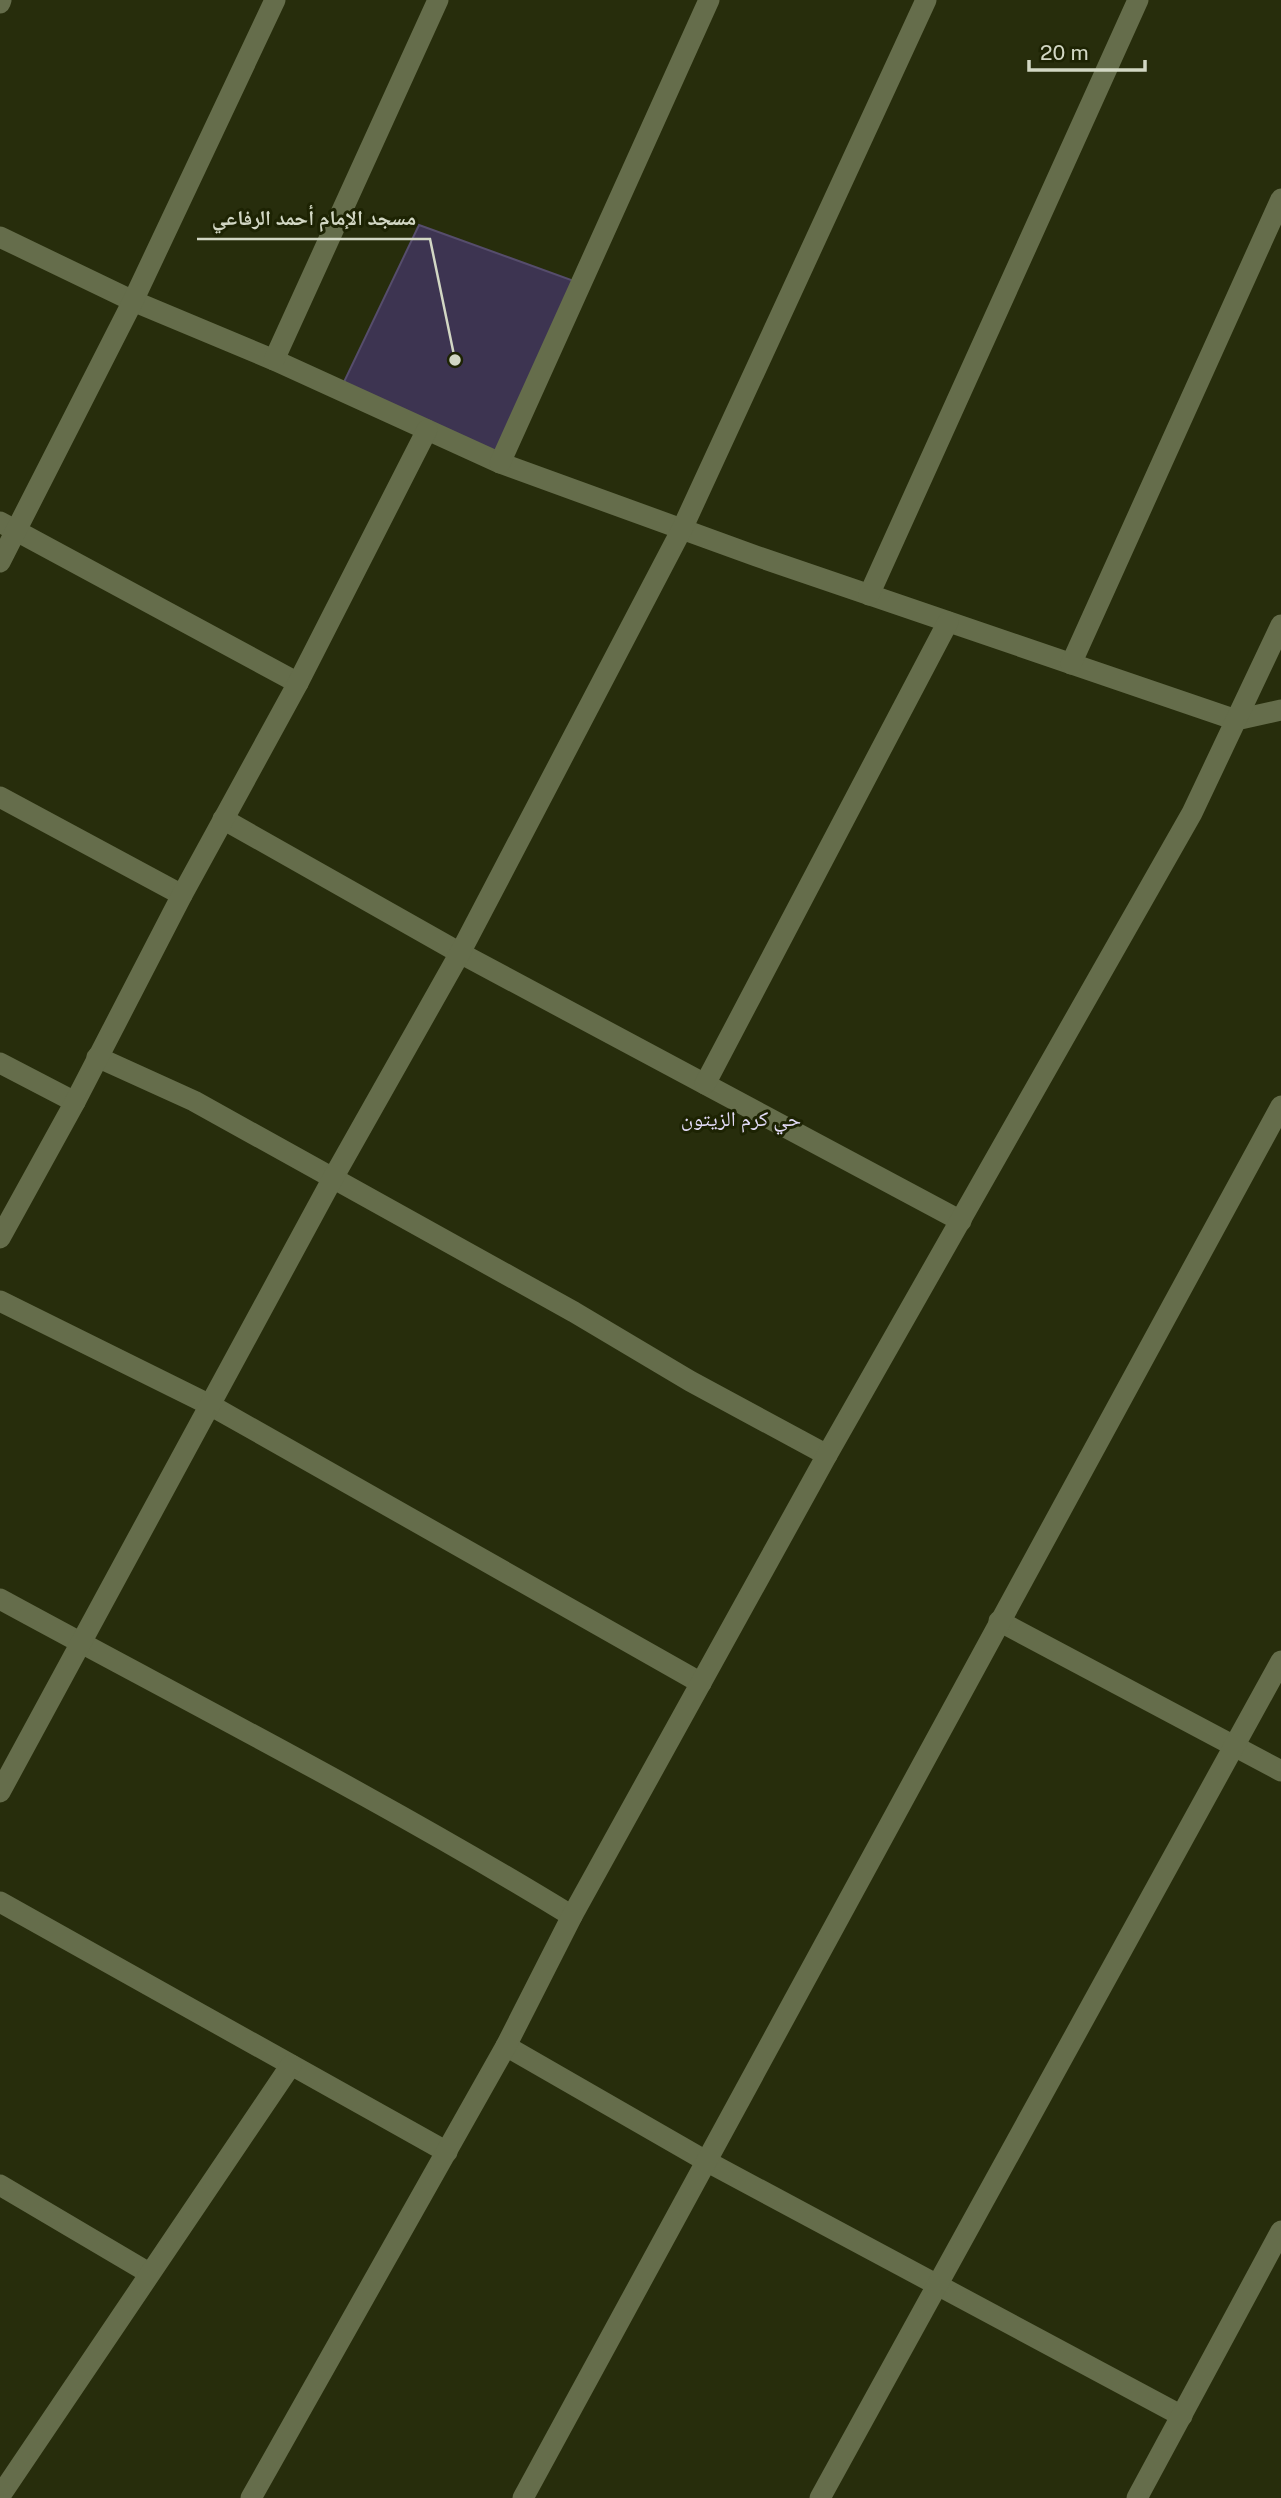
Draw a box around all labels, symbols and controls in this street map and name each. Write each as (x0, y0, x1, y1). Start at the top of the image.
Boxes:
scale bar (1029, 28, 1144, 72)
text: 20 m (1040, 40, 1089, 65)
callout: مسجد الإمام أحمد الرفاعي (197, 197, 430, 239)
text: مسجد الإمام أحمد الرفاعي (212, 204, 416, 234)
district label: حي كرم الزيتون (681, 1106, 801, 1135)

